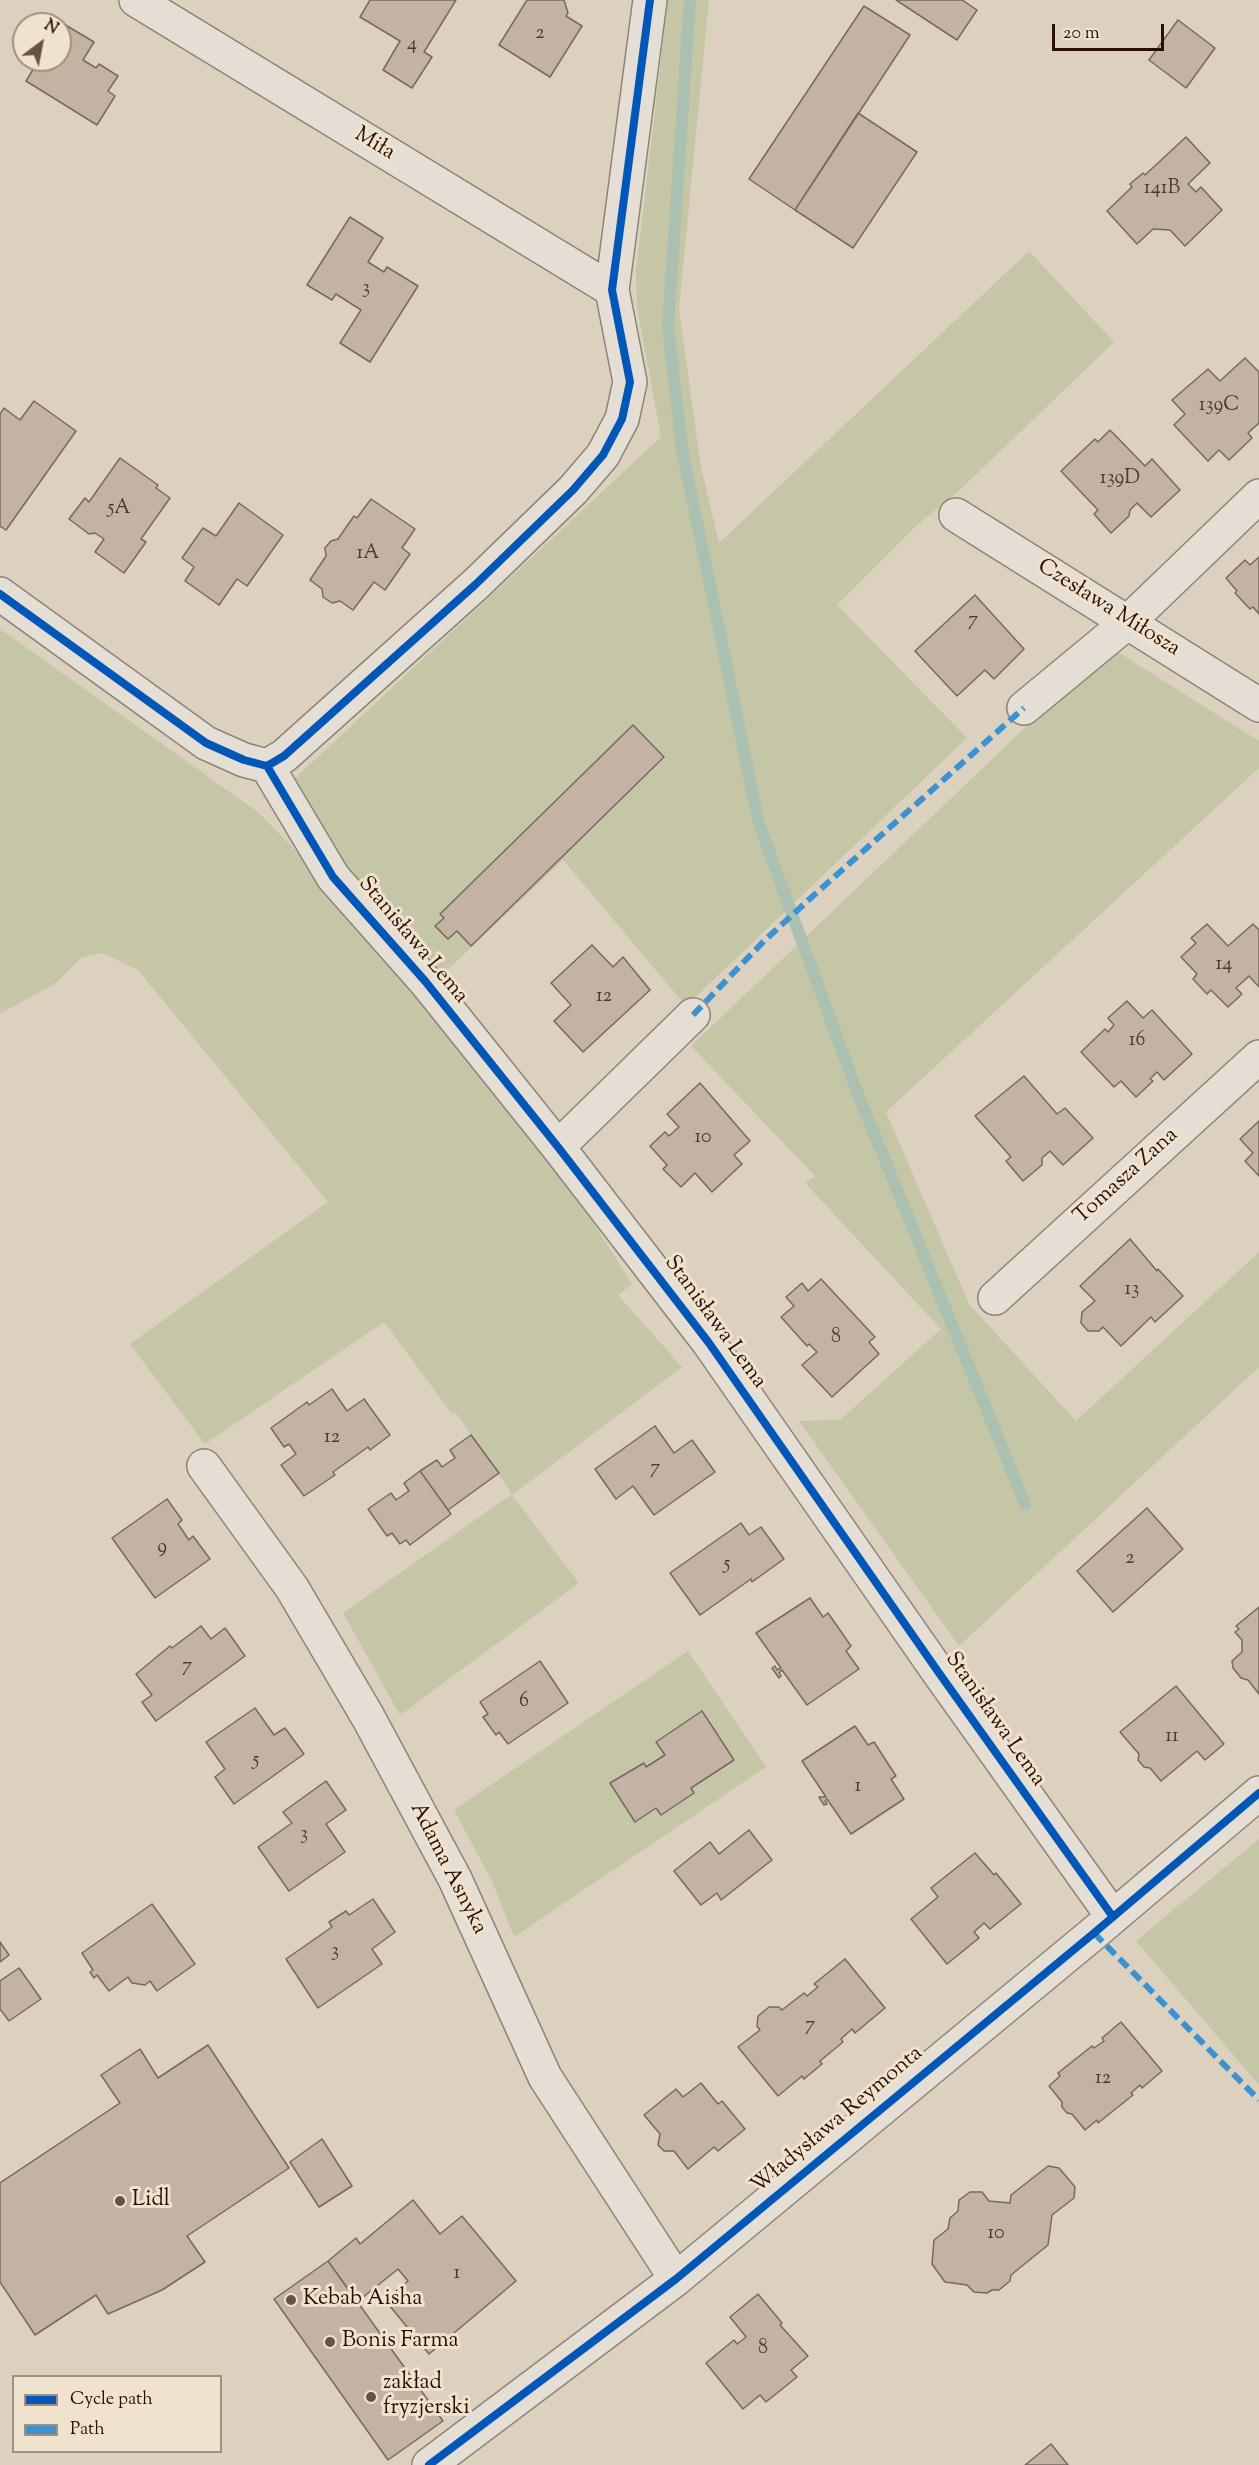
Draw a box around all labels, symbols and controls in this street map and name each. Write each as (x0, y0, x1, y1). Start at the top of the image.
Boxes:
north arrow (12, 12, 72, 72)
scale bar (1055, 12, 1168, 50)
text: N (39, 15, 62, 41)
text: 20 m (1063, 21, 1100, 47)
house number: 2 (535, 23, 545, 47)
house number: 4 (407, 34, 417, 58)
street label: Miła (349, 123, 399, 167)
house number: 141B (1144, 178, 1180, 202)
house number: 3 (362, 278, 370, 302)
house number: 139C (1199, 395, 1239, 419)
house number: 139D (1100, 468, 1140, 492)
house number: 5A (107, 498, 131, 522)
house number: 1A (356, 543, 380, 567)
street label: Czesława Miłosza (1032, 555, 1184, 663)
house number: 7 (968, 610, 978, 634)
street label: Stanisława Lema (351, 872, 473, 1010)
house number: 14 (1216, 954, 1232, 978)
house number: 12 (596, 986, 612, 1010)
house number: 16 (1129, 1030, 1145, 1054)
street label: Tomasza Zana (1069, 1123, 1185, 1231)
house number: 10 (694, 1127, 712, 1151)
street label: Stanisława Lema (657, 1251, 771, 1395)
house number: 13 (1125, 1279, 1139, 1303)
house number: 8 (831, 1327, 841, 1351)
house number: 12 (324, 1427, 340, 1451)
house number: 7 (650, 1458, 660, 1482)
house number: 9 (157, 1537, 167, 1561)
house number: 2 (1125, 1548, 1135, 1572)
house number: 5 (724, 1554, 730, 1578)
street label: Stanisława Lema (938, 1648, 1050, 1792)
house number: 7 (182, 1656, 192, 1680)
house number: 6 (519, 1691, 529, 1715)
house number: 11 (1165, 1726, 1179, 1750)
house number: 5 (253, 1750, 259, 1774)
house number: 1 (855, 1776, 861, 1800)
street label: Adama Asnyka (402, 1799, 492, 1939)
house number: 3 (300, 1824, 308, 1848)
house number: 3 (331, 1941, 339, 1965)
house number: 7 (805, 2015, 815, 2039)
street label: Władysława Reymonta (747, 2041, 929, 2201)
house number: 12 (1095, 2068, 1111, 2092)
place label: Lidl (132, 2188, 170, 2214)
marker: Lidl (113, 2194, 127, 2208)
house number: 10 (987, 2223, 1005, 2247)
house number: 1 (454, 2263, 460, 2287)
place label: Kebab Aisha (303, 2287, 422, 2313)
marker: Kebab Aisha (284, 2293, 298, 2307)
place label: Bonis Farma (342, 2329, 459, 2355)
marker: Bonis Farma (323, 2335, 337, 2349)
house number: 8 (758, 2338, 768, 2362)
place label: zakład fryzjerski (383, 2371, 470, 2422)
legend (12, 2375, 222, 2453)
text: Cycle path (70, 2387, 153, 2413)
marker: zakład fryzjerski (364, 2390, 378, 2404)
text: Path (70, 2417, 105, 2443)

